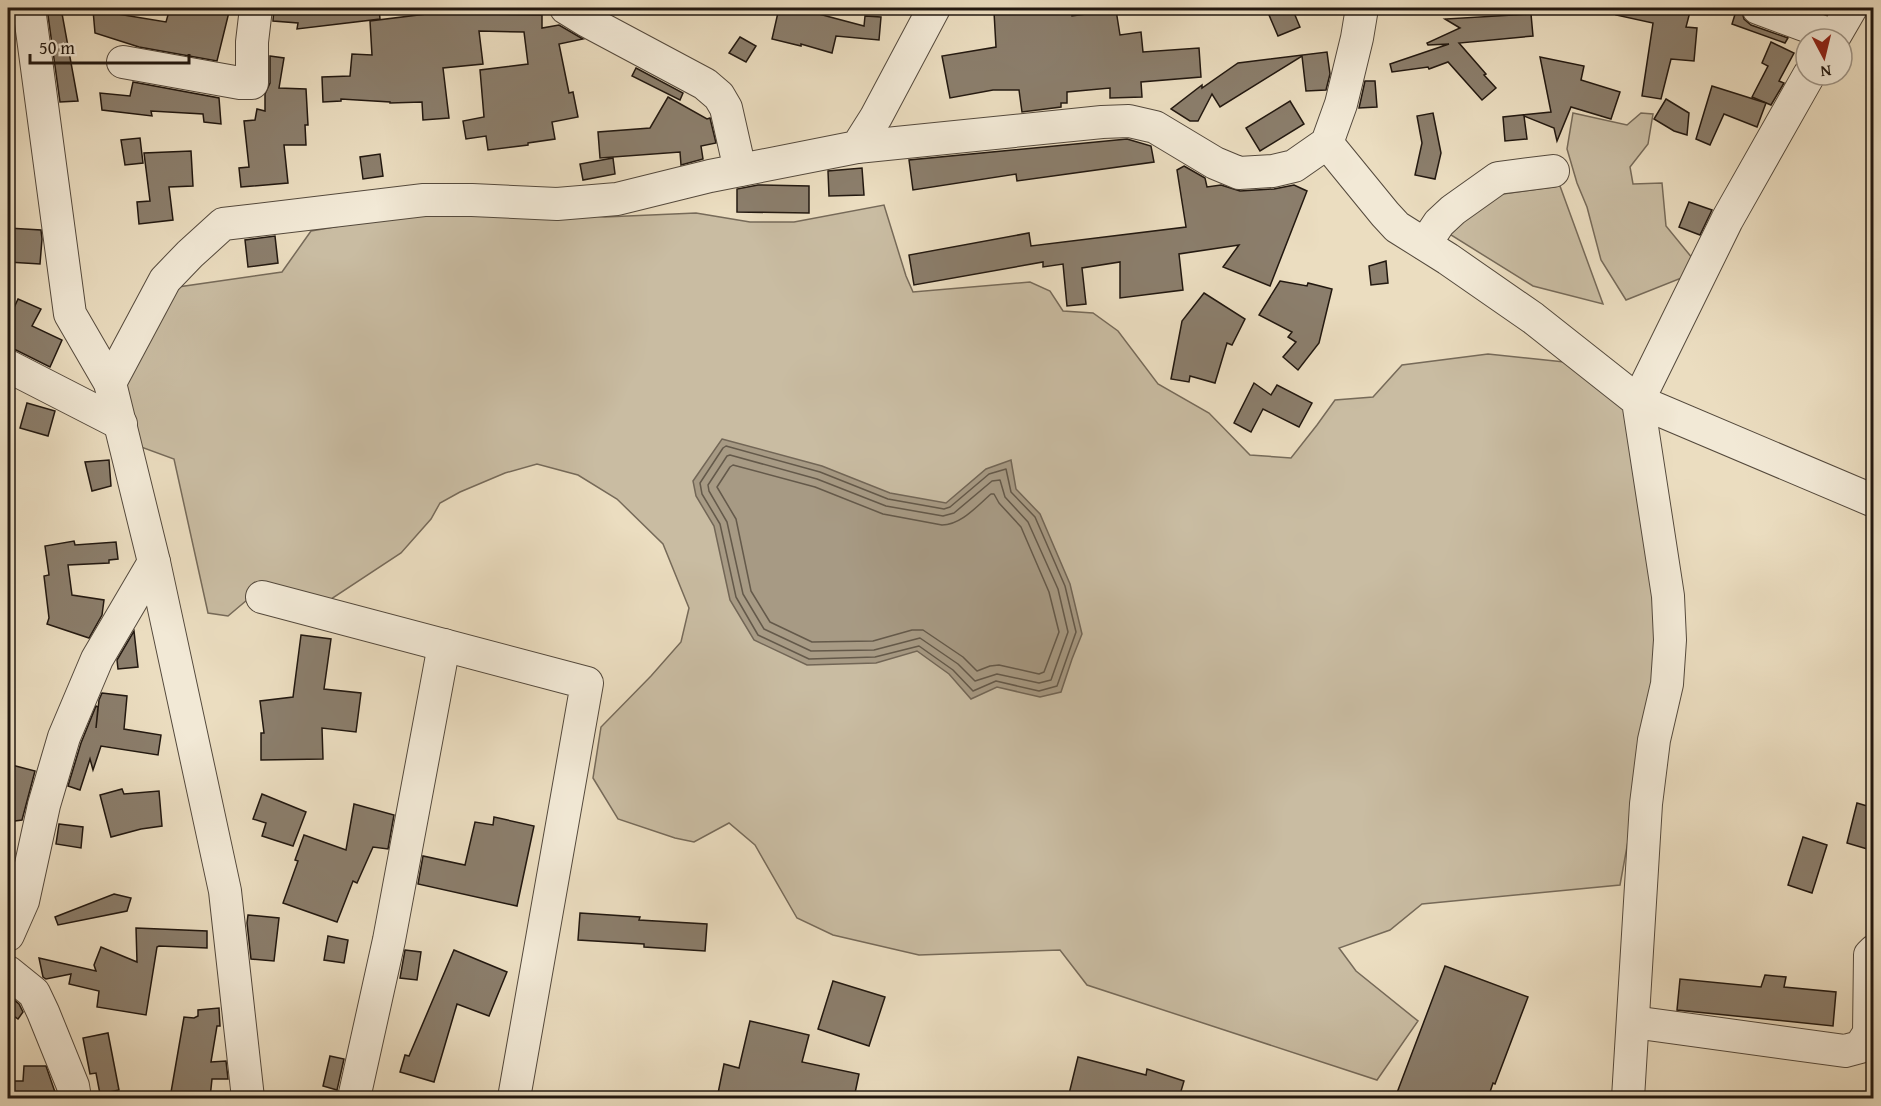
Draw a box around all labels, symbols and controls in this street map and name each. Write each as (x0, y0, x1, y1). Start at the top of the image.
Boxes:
scale bar (30, 27, 189, 65)
north arrow (1794, 27, 1854, 87)
text: 50 m (39, 34, 75, 61)
text: N (1819, 59, 1833, 84)

